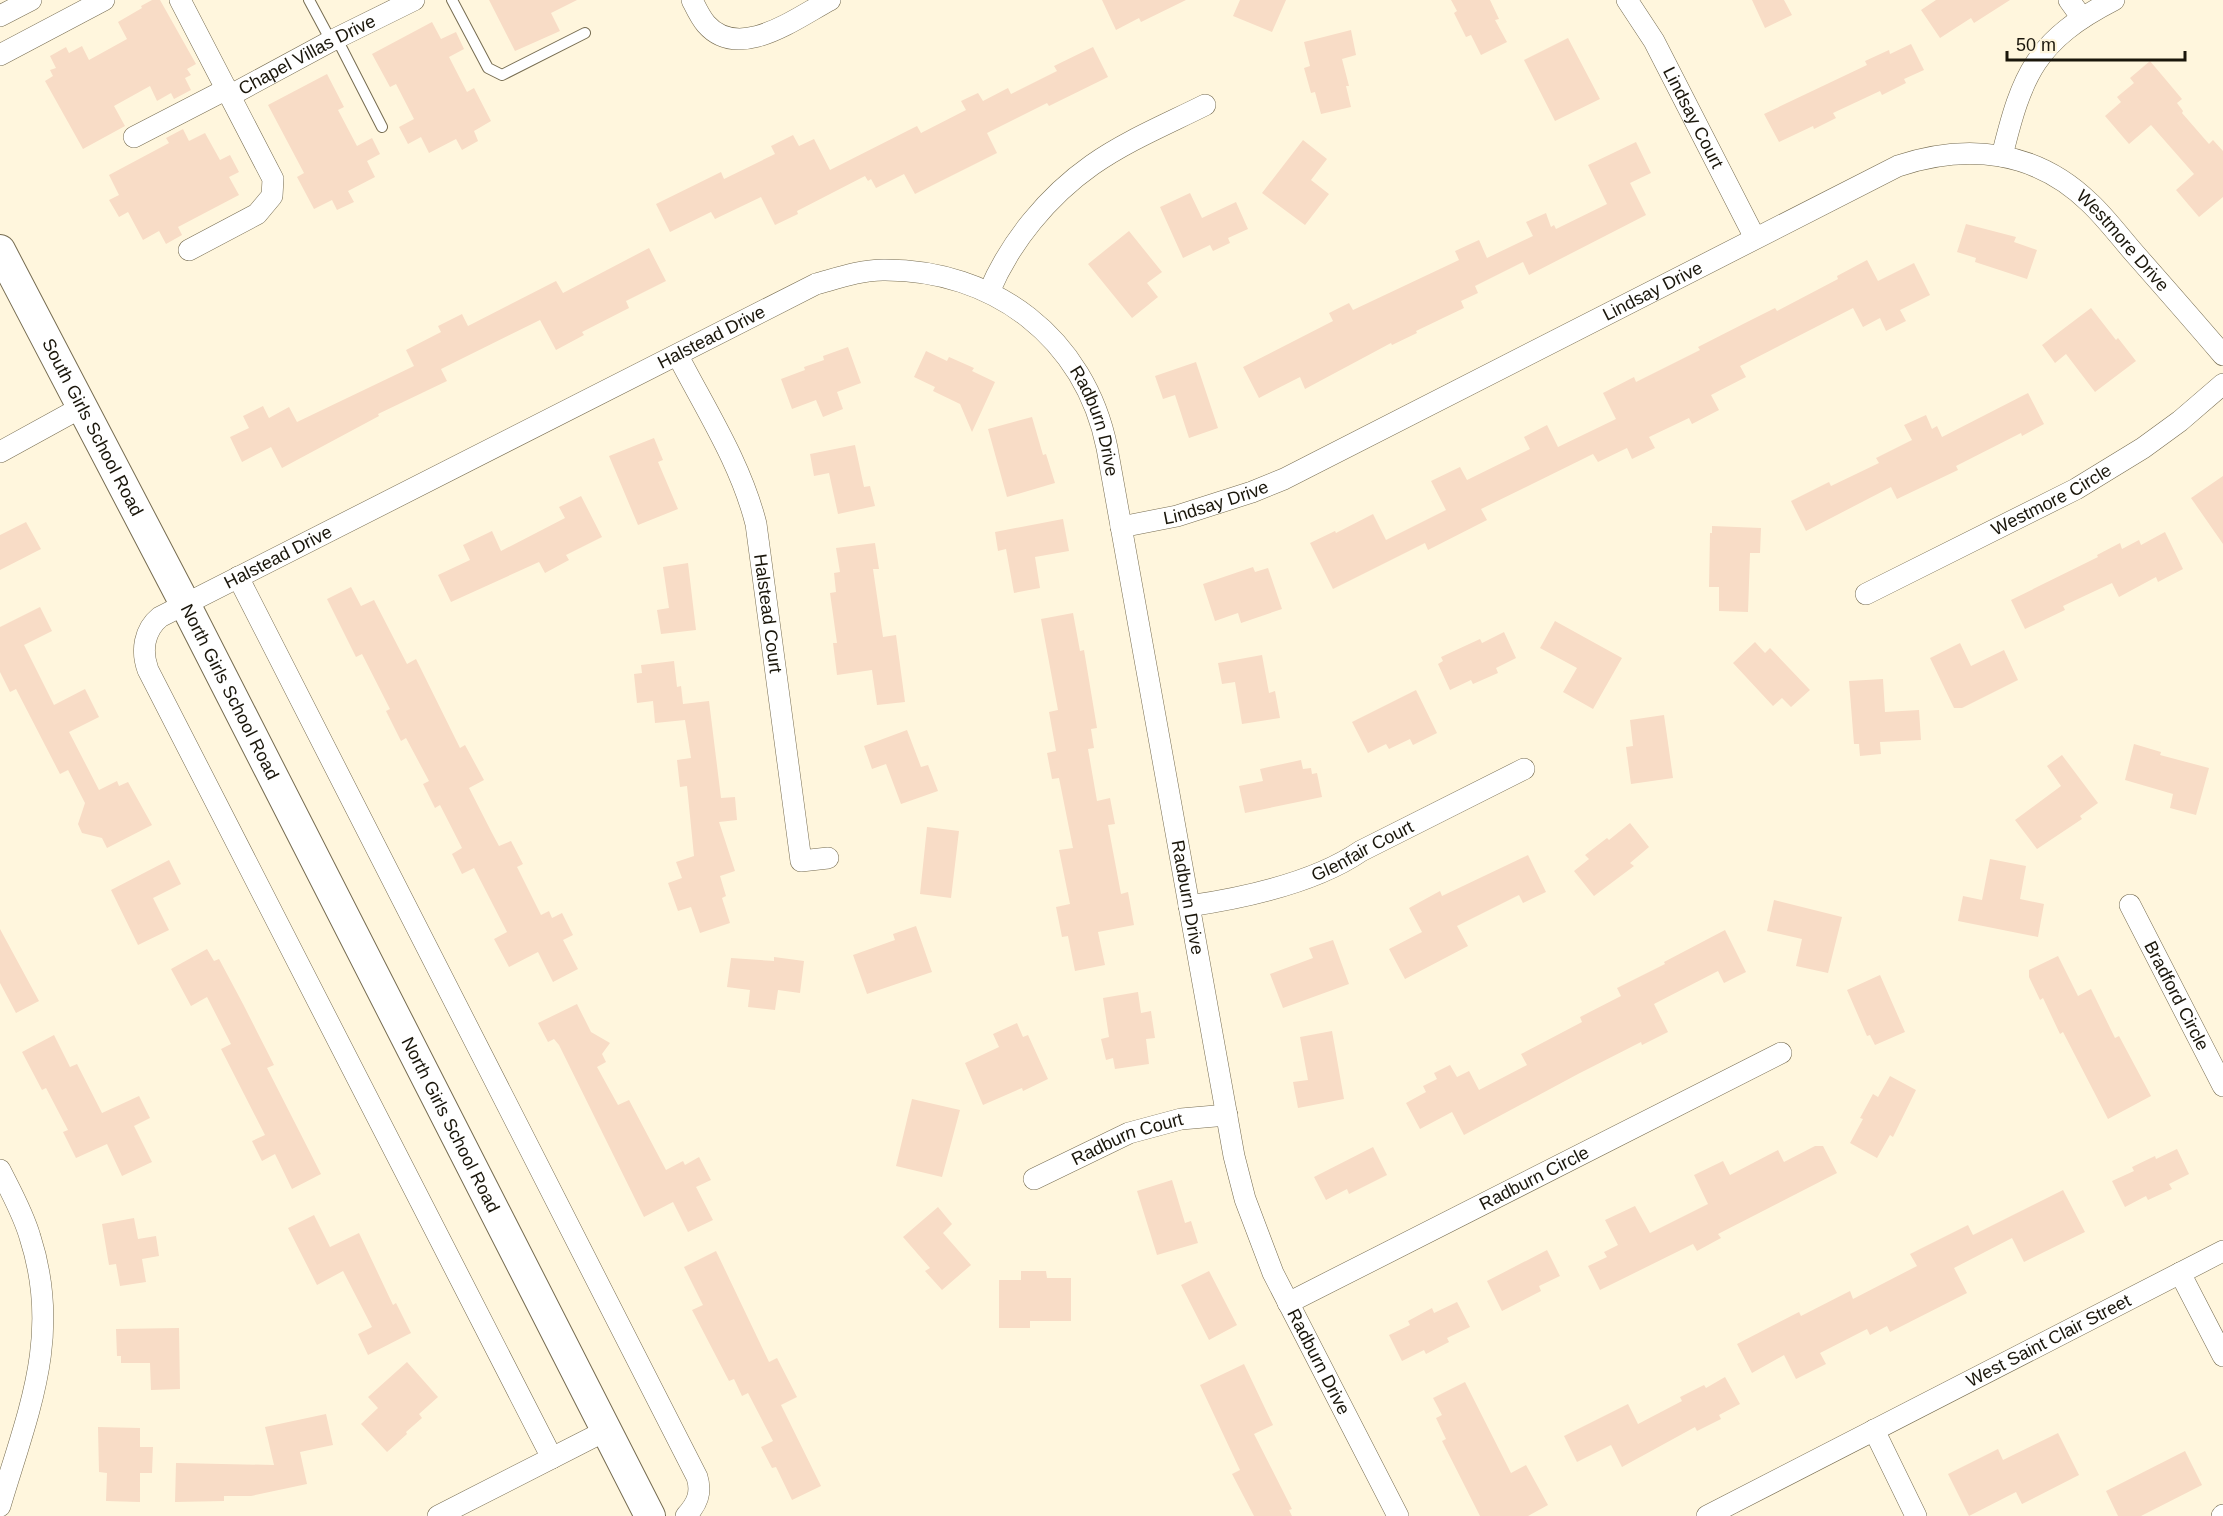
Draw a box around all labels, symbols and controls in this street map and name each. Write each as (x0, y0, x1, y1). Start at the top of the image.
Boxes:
street label: Chapel Villas Drive (235, 11, 379, 99)
scale bar (2007, 24, 2186, 62)
text: 50 m (2016, 35, 2056, 55)
street label: Lindsay Court (1659, 63, 1727, 171)
street label: Westmore Drive (2073, 186, 2173, 295)
street label: Lindsay Drive (1599, 257, 1706, 325)
street label: Halstead Drive (654, 301, 769, 373)
street label: South Girls School Road (38, 335, 147, 519)
street label: Radburn Drive (1066, 362, 1122, 478)
street label: Westmore Circle (1988, 460, 2115, 540)
street label: Lindsay Drive (1162, 476, 1271, 528)
street label: Halstead Drive (221, 521, 335, 593)
street label: Halstead Court (750, 553, 786, 674)
street label: North Girls School Road (177, 601, 283, 783)
street label: Glenfair Court (1308, 816, 1417, 885)
street label: Radburn Drive (1168, 838, 1208, 956)
street label: Bradford Circle (2140, 938, 2213, 1054)
street label: North Girls School Road (398, 1034, 504, 1216)
street label: Radburn Court (1068, 1109, 1185, 1169)
street label: Radburn Circle (1476, 1142, 1592, 1214)
street label: West Saint Clair Street (1963, 1290, 2134, 1391)
street label: Radburn Drive (1283, 1306, 1354, 1418)

